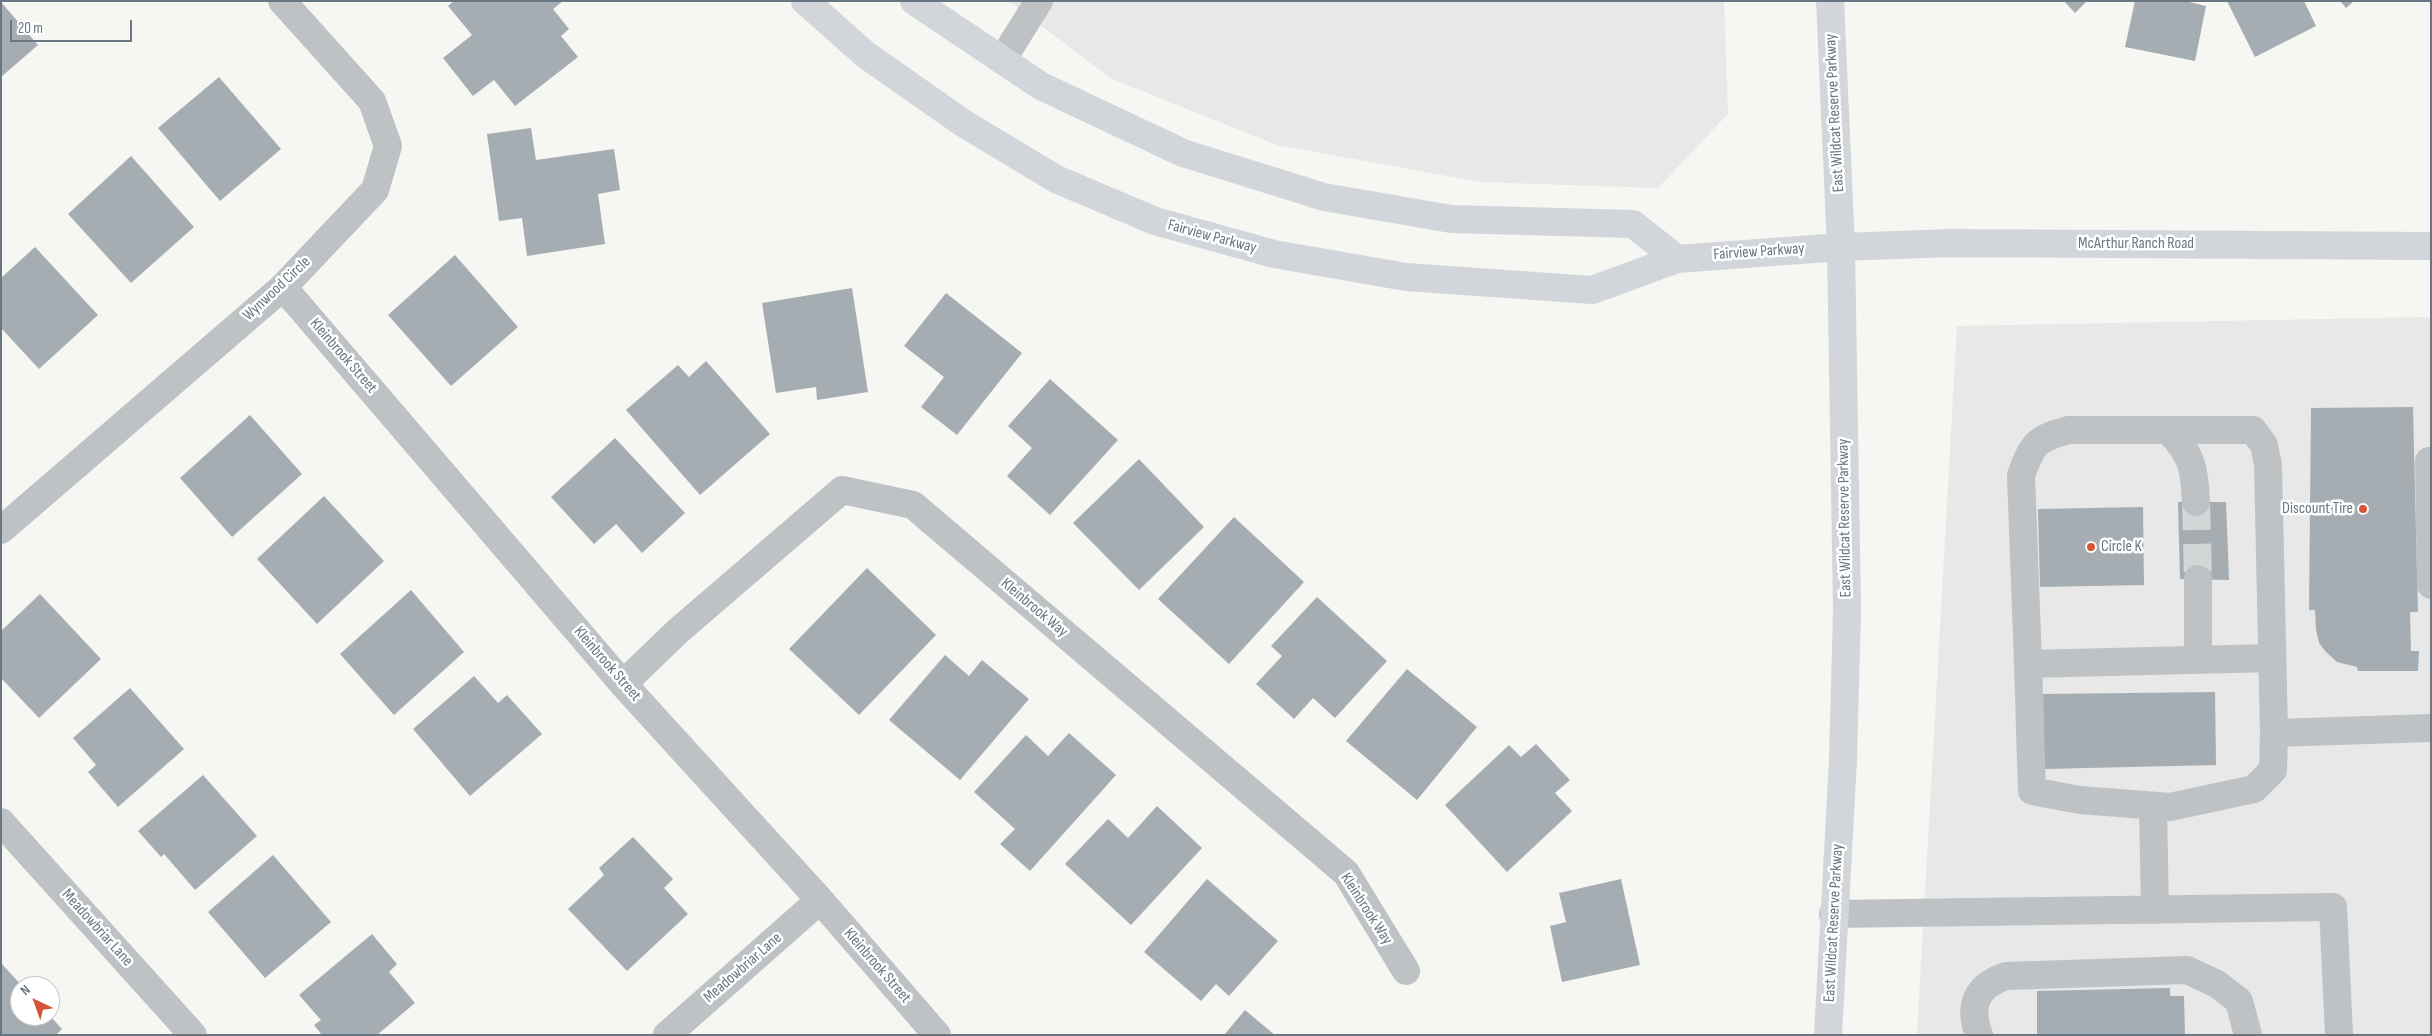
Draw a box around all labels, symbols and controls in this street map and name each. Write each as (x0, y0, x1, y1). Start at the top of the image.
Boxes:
scale bar (12, 10, 135, 42)
text: 20 m (18, 19, 43, 38)
street label: East Wildcat Reserve Parkway (1821, 33, 1849, 193)
street label: Fairview Parkway (1166, 216, 1258, 258)
street label: McArthur Ranch Road (2078, 234, 2194, 254)
street label: Fairview Parkway (1713, 239, 1805, 265)
street label: Wynwood Circle (239, 253, 315, 325)
street label: Kleinbrook Street (305, 315, 381, 397)
street label: East Wildcat Reserve Parkway (1834, 439, 1856, 597)
place label: Discount Tire (2282, 499, 2353, 519)
marker: Discount Tire (2357, 503, 2369, 515)
place label: Circle K (2101, 537, 2142, 557)
marker: Circle K (2085, 541, 2097, 553)
street label: Kleinbrook Way (997, 574, 1071, 642)
street label: Kleinbrook Street (569, 623, 645, 705)
street label: East Wildcat Reserve Parkway (1820, 843, 1848, 1003)
street label: Kleinbrook Way (1336, 870, 1396, 948)
street label: Meadowbriar Lane (57, 885, 137, 971)
street label: Kleinbrook Street (839, 925, 915, 1007)
street label: Meadowbriar Lane (700, 929, 786, 1007)
north arrow (10, 976, 60, 1026)
text: N (17, 981, 34, 999)

